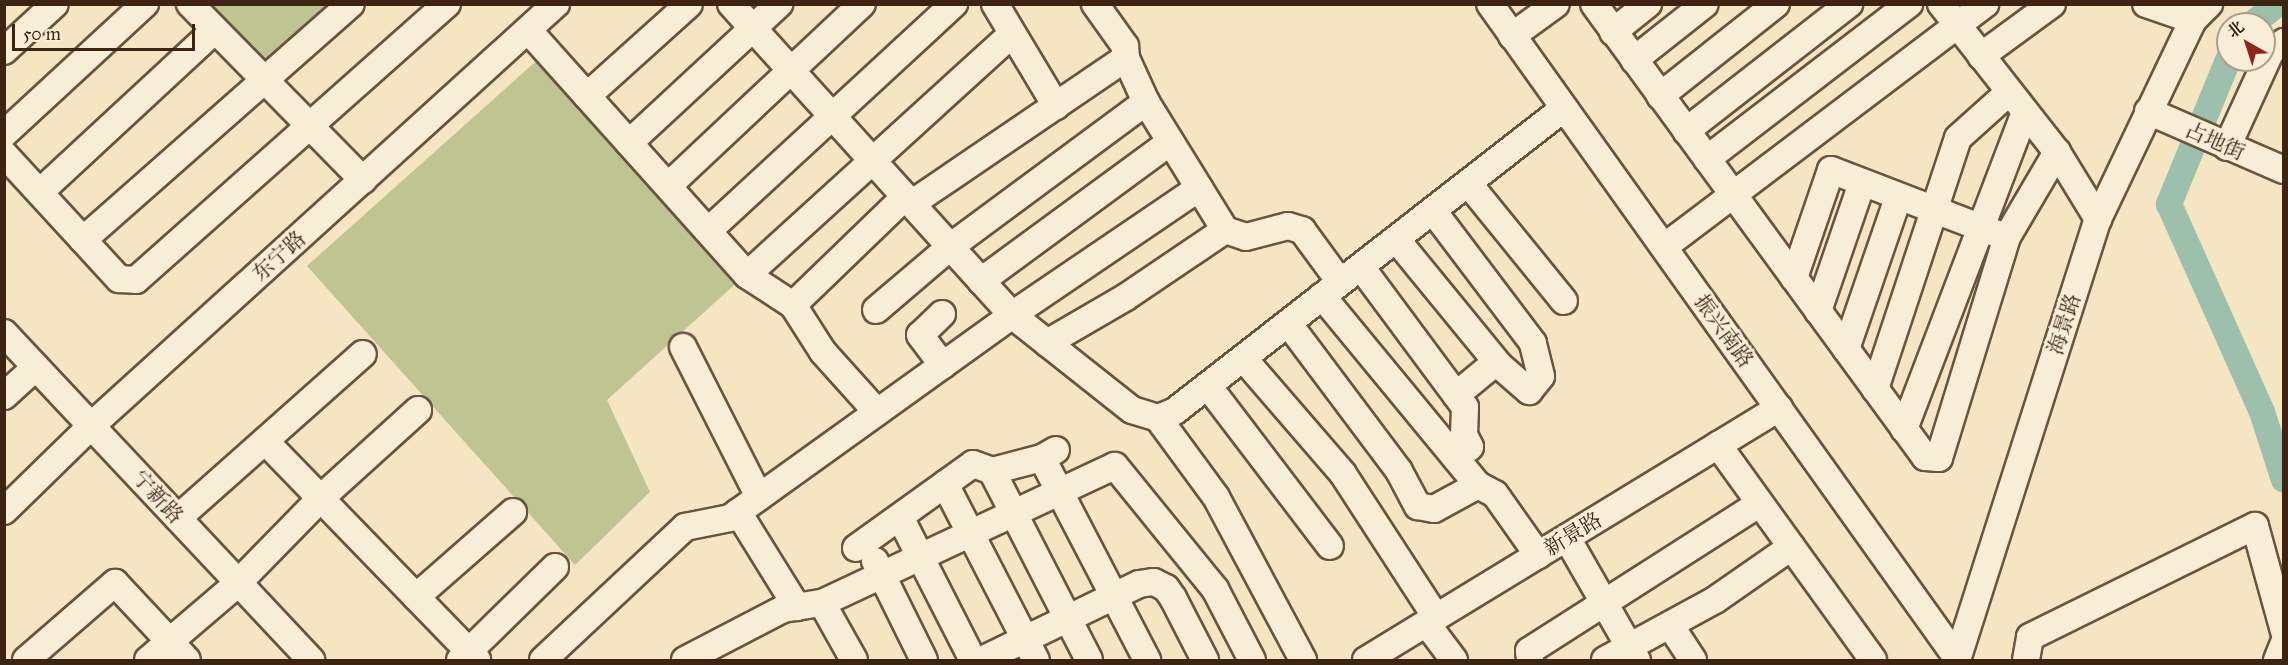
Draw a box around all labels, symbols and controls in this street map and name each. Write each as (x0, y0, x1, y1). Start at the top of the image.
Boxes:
scale bar (15, 12, 198, 50)
north arrow (2216, 12, 2276, 72)
text: 北 (2223, 17, 2248, 42)
text: 50 m (23, 23, 61, 45)
street label: 占地街 (2181, 117, 2249, 165)
street label: 东宁路 (247, 226, 311, 286)
street label: 振兴南路 (1689, 290, 1759, 372)
street label: 海景路 (2042, 290, 2086, 358)
street label: 宁新路 (127, 465, 189, 529)
street label: 新景路 (1540, 507, 1606, 561)

